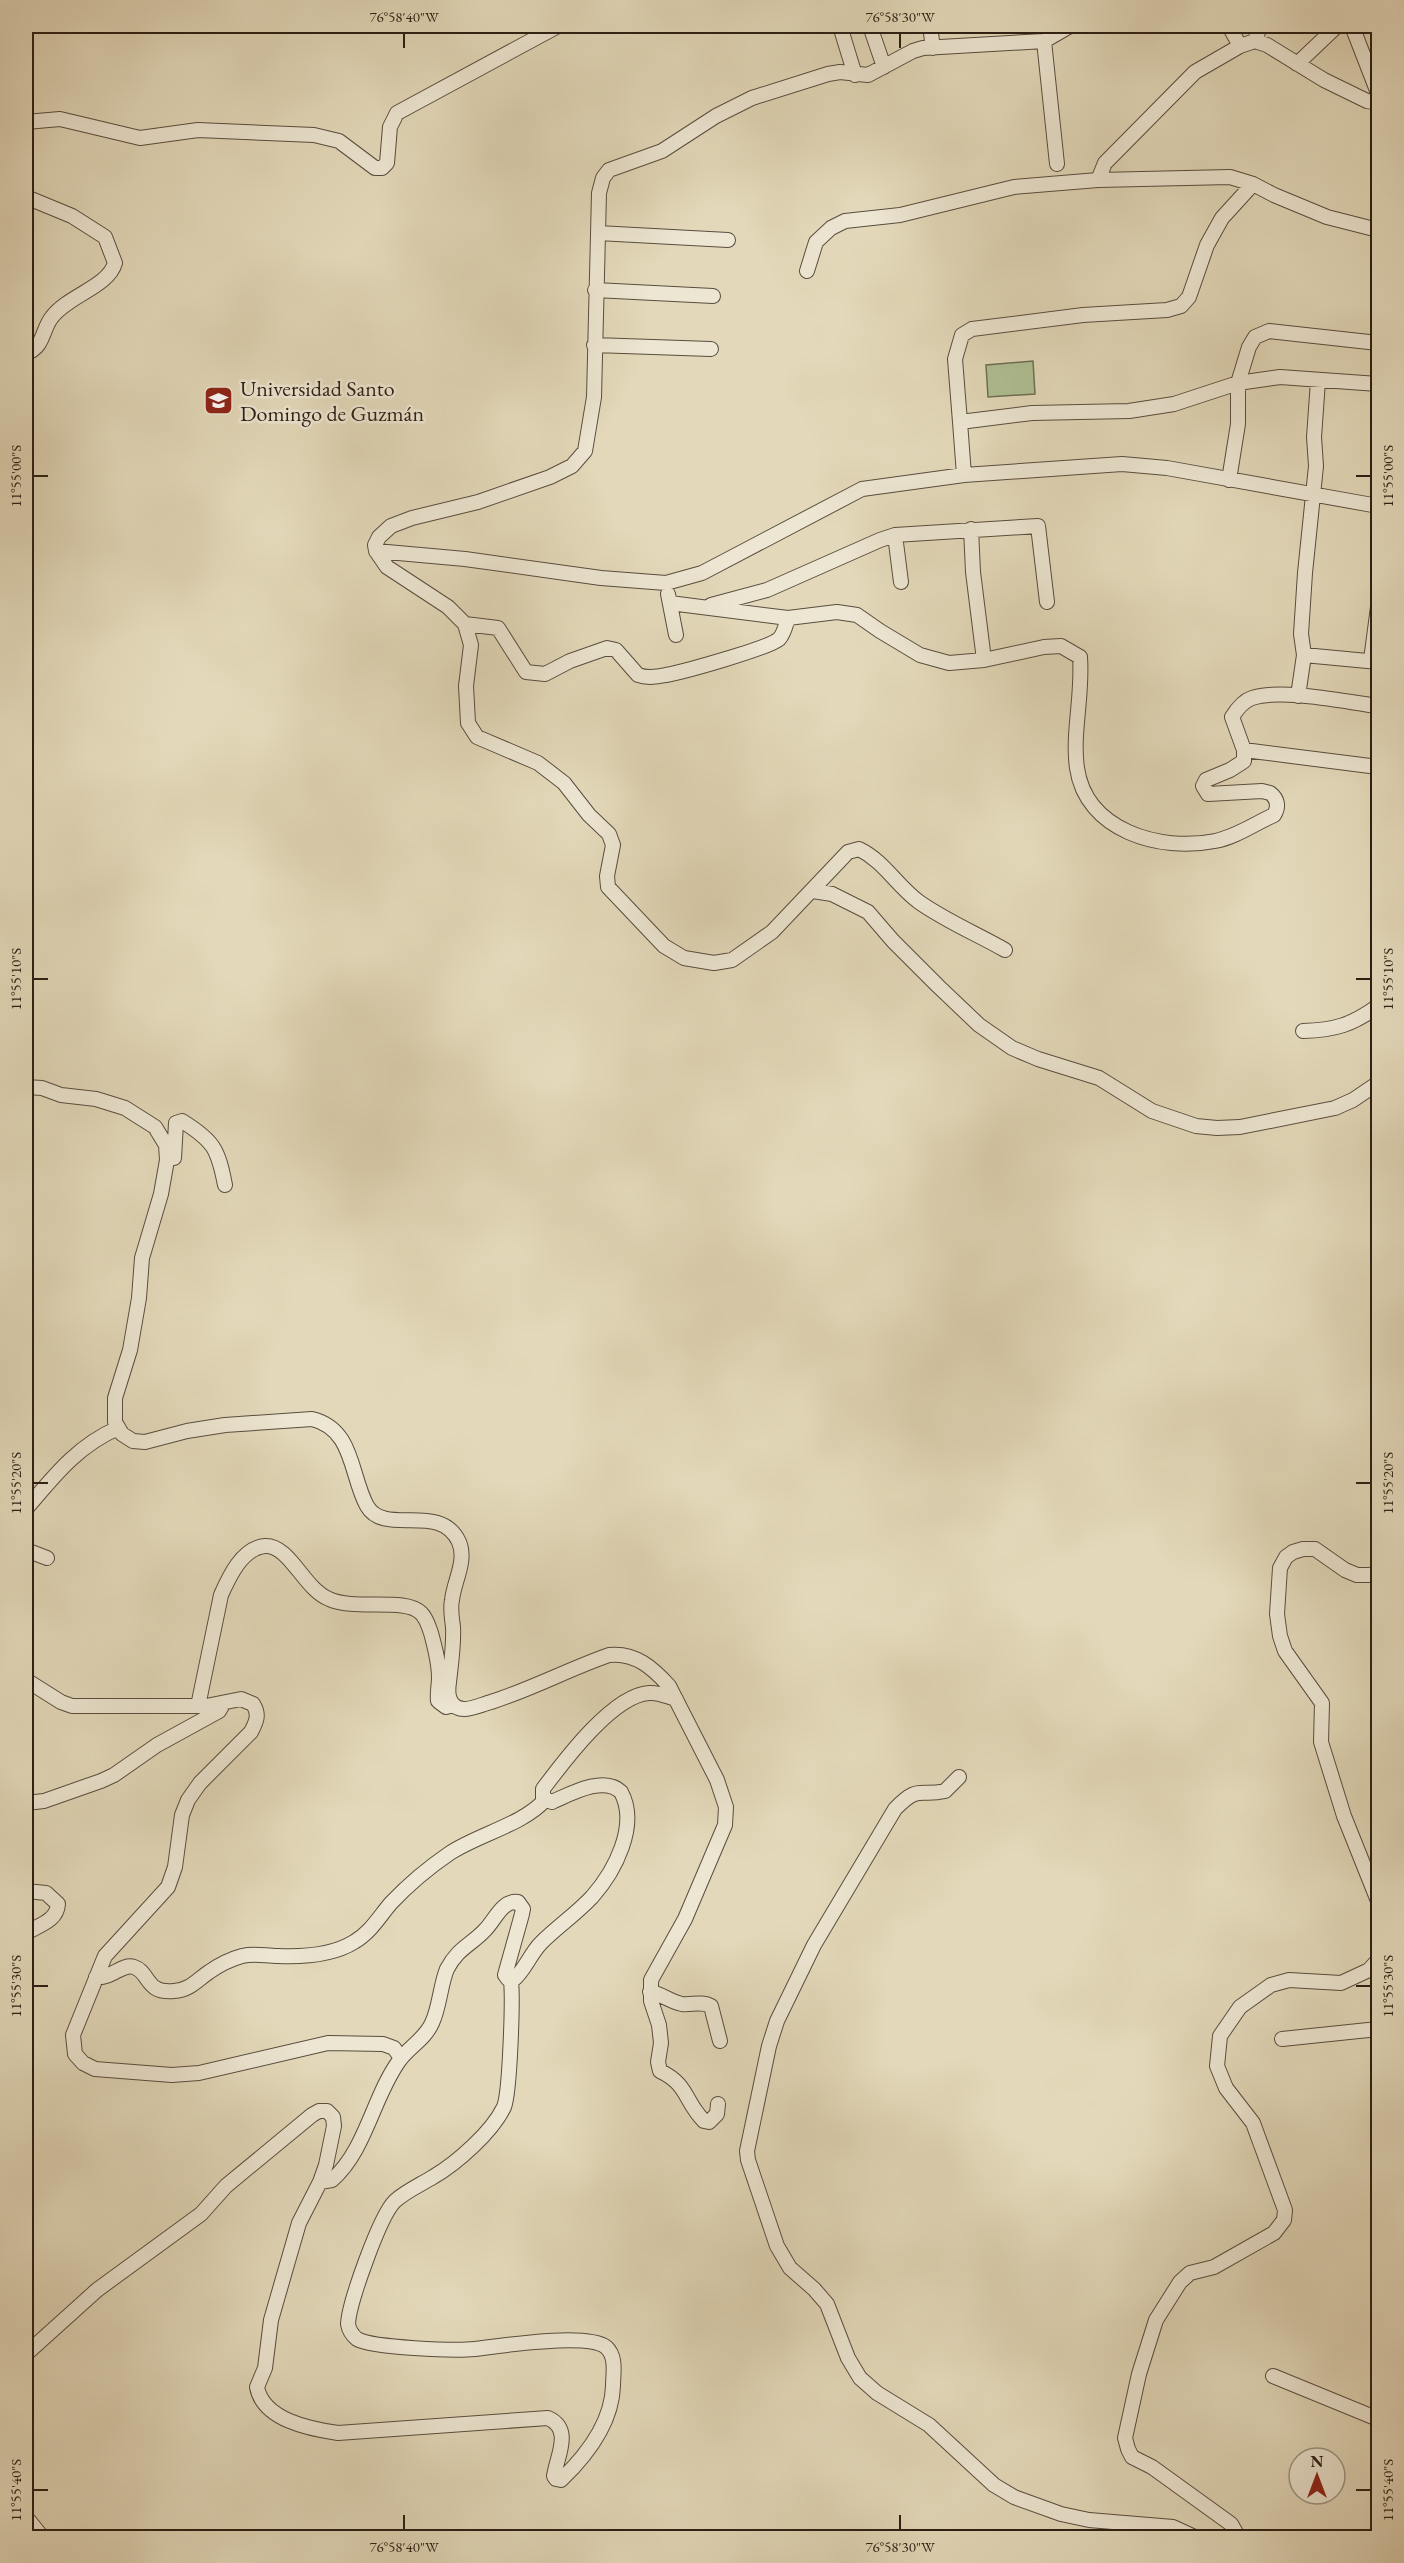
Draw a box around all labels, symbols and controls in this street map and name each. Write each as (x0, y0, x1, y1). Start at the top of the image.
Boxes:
text: 76°58'40"W (369, 7, 439, 26)
text: 76°58'30"W (865, 7, 935, 26)
place label: Universidad Santo Domingo de Guzmán (240, 374, 424, 428)
school or university icon: Universidad Santo Domingo de Guzmán (203, 385, 235, 417)
text: 11°55'00"S (6, 445, 25, 507)
text: 11°55'00"S (1378, 445, 1397, 507)
text: 11°55'10"S (6, 948, 25, 1010)
text: 11°55'10"S (1378, 948, 1397, 1010)
text: 11°55'20"S (6, 1452, 25, 1514)
text: 11°55'20"S (1378, 1452, 1397, 1514)
text: 11°55'30"S (6, 1955, 25, 2017)
text: 11°55'30"S (1378, 1955, 1397, 2017)
north arrow (1287, 2446, 1347, 2506)
text: N (1311, 2451, 1324, 2472)
text: 11°55'40"S (6, 2459, 25, 2521)
text: 11°55'40"S (1378, 2459, 1397, 2521)
text: 76°58'40"W (369, 2537, 439, 2556)
text: 76°58'30"W (865, 2537, 935, 2556)

